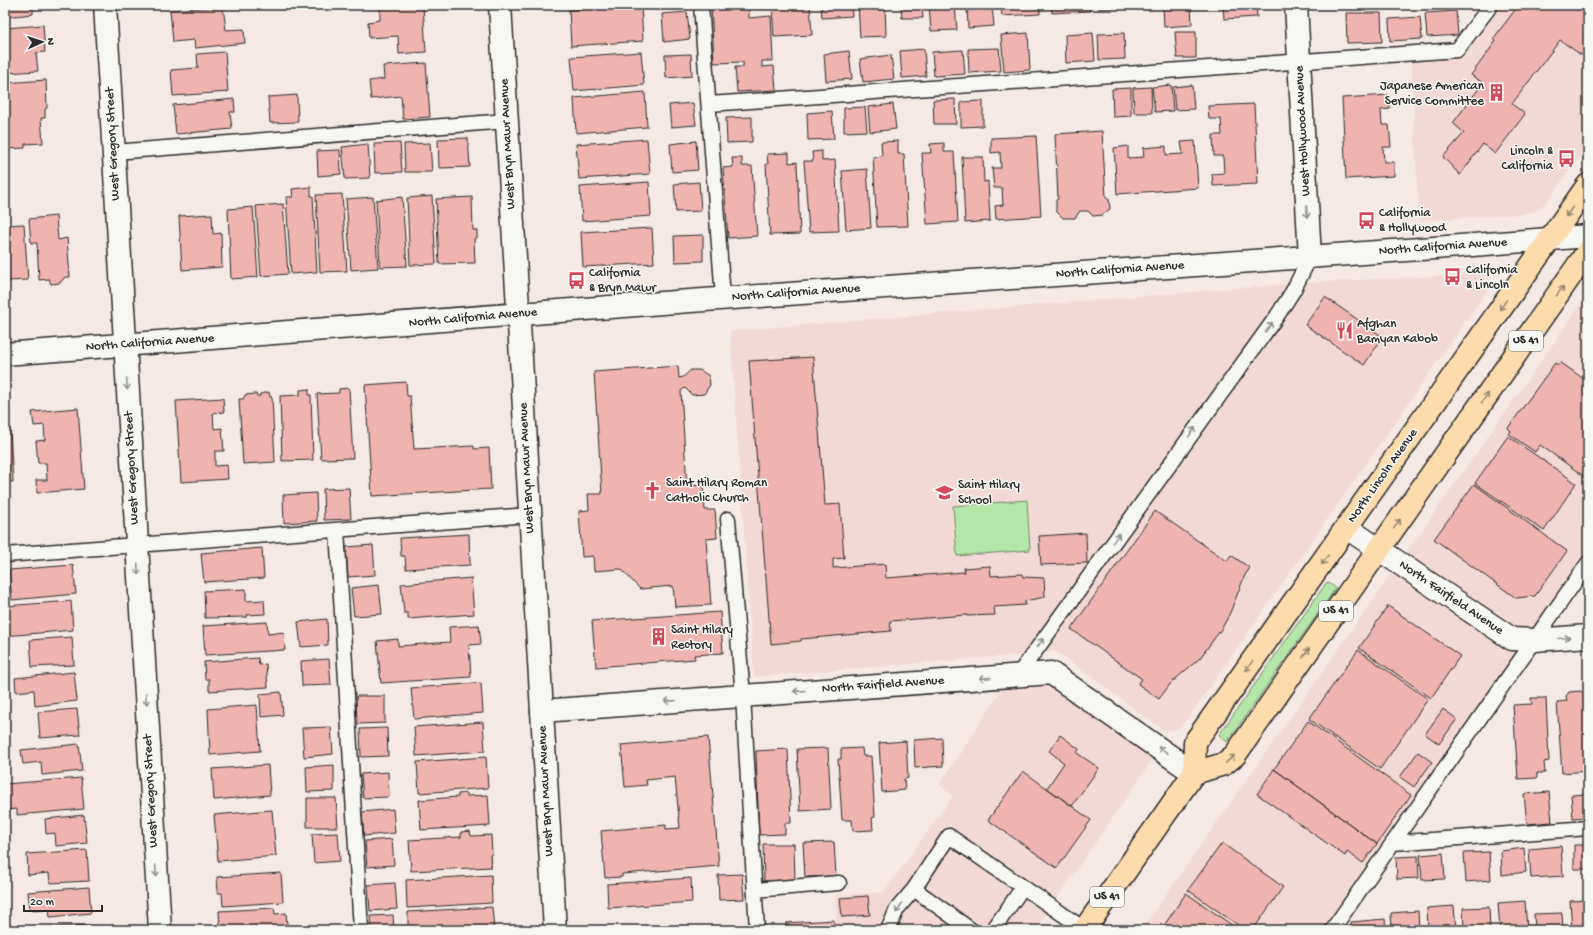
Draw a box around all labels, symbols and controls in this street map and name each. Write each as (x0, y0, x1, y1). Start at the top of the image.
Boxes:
north arrow (22, 22, 62, 62)
text: N (44, 38, 56, 45)
street label: West Hollywood Avenue (1292, 65, 1314, 197)
street label: West Bryn Mawr Avenue (497, 78, 519, 210)
place label: Japanese American Service Committee (1380, 79, 1485, 109)
building icon: Japanese American Service Committee (1487, 83, 1507, 103)
street label: West Gregory Street (102, 85, 123, 201)
place label: Lincoln & California (1502, 144, 1554, 174)
bus stop icon: Lincoln & California (1556, 148, 1576, 168)
one-way arrow (1304, 205, 1311, 218)
place label: California & Hollywood (1379, 206, 1447, 236)
one-way arrow (1565, 206, 1573, 217)
bus stop icon: California & Hollywood (1356, 210, 1376, 230)
street label: North California Avenue (1378, 235, 1508, 259)
street label: North California Avenue (1055, 258, 1185, 282)
place label: California & Lincoln (1466, 263, 1518, 293)
place label: California & Bryn Mawr (589, 266, 657, 296)
bus stop icon: California & Lincoln (1443, 267, 1463, 287)
bus stop icon: California & Bryn Mawr (566, 270, 586, 290)
street label: North California Avenue (731, 281, 861, 305)
one-way arrow (1556, 286, 1564, 297)
one-way arrow (1499, 299, 1507, 310)
street label: North California Avenue (408, 305, 538, 331)
place label: Afghan Bamyan Kabob (1356, 317, 1438, 347)
restaurant icon: Afghan Bamyan Kabob (1334, 321, 1354, 341)
one-way arrow (1264, 322, 1273, 333)
street label: North California Avenue (85, 331, 215, 355)
road number: US 41 (1509, 331, 1543, 351)
one-way arrow (124, 377, 131, 390)
one-way arrow (1481, 393, 1489, 404)
street label: West Bryn Mawr Avenue (516, 402, 538, 534)
street label: West Gregory Street (121, 409, 142, 525)
street label: North Lincoln Avenue (1345, 426, 1421, 526)
one-way arrow (1188, 427, 1196, 438)
place label: Saint Hilary Roman Catholic Church (666, 476, 768, 506)
place label: Saint Hilary School (958, 478, 1021, 508)
church icon: Saint Hilary Roman Catholic Church (643, 480, 663, 500)
school or university icon: Saint Hilary School (935, 482, 955, 502)
one-way arrow (1393, 519, 1401, 530)
one-way arrow (1112, 532, 1120, 543)
one-way arrow (1321, 554, 1329, 565)
street label: North Fairfield Avenue (1396, 557, 1506, 639)
one-way arrow (135, 562, 142, 575)
road number: US 41 (1319, 601, 1353, 621)
place label: Saint Hilary Rectory (671, 623, 734, 653)
building icon: Saint Hilary Rectory (648, 627, 668, 647)
one-way arrow (1557, 634, 1570, 641)
one-way arrow (1036, 638, 1044, 649)
one-way arrow (1302, 648, 1310, 659)
one-way arrow (1245, 660, 1253, 671)
street label: North Fairfield Avenue (821, 673, 945, 697)
one-way arrow (979, 674, 992, 681)
one-way arrow (793, 688, 806, 695)
one-way arrow (142, 692, 149, 705)
one-way arrow (663, 698, 676, 705)
street label: West Bryn Mawr Avenue (535, 725, 557, 857)
street label: West Gregory Street (140, 732, 161, 848)
one-way arrow (1157, 746, 1168, 754)
one-way arrow (1225, 754, 1235, 763)
one-way arrow (153, 864, 160, 877)
scale bar (24, 887, 102, 913)
road number: US 41 (1090, 887, 1124, 907)
text: 20 m (30, 896, 55, 910)
one-way arrow (894, 902, 902, 914)

